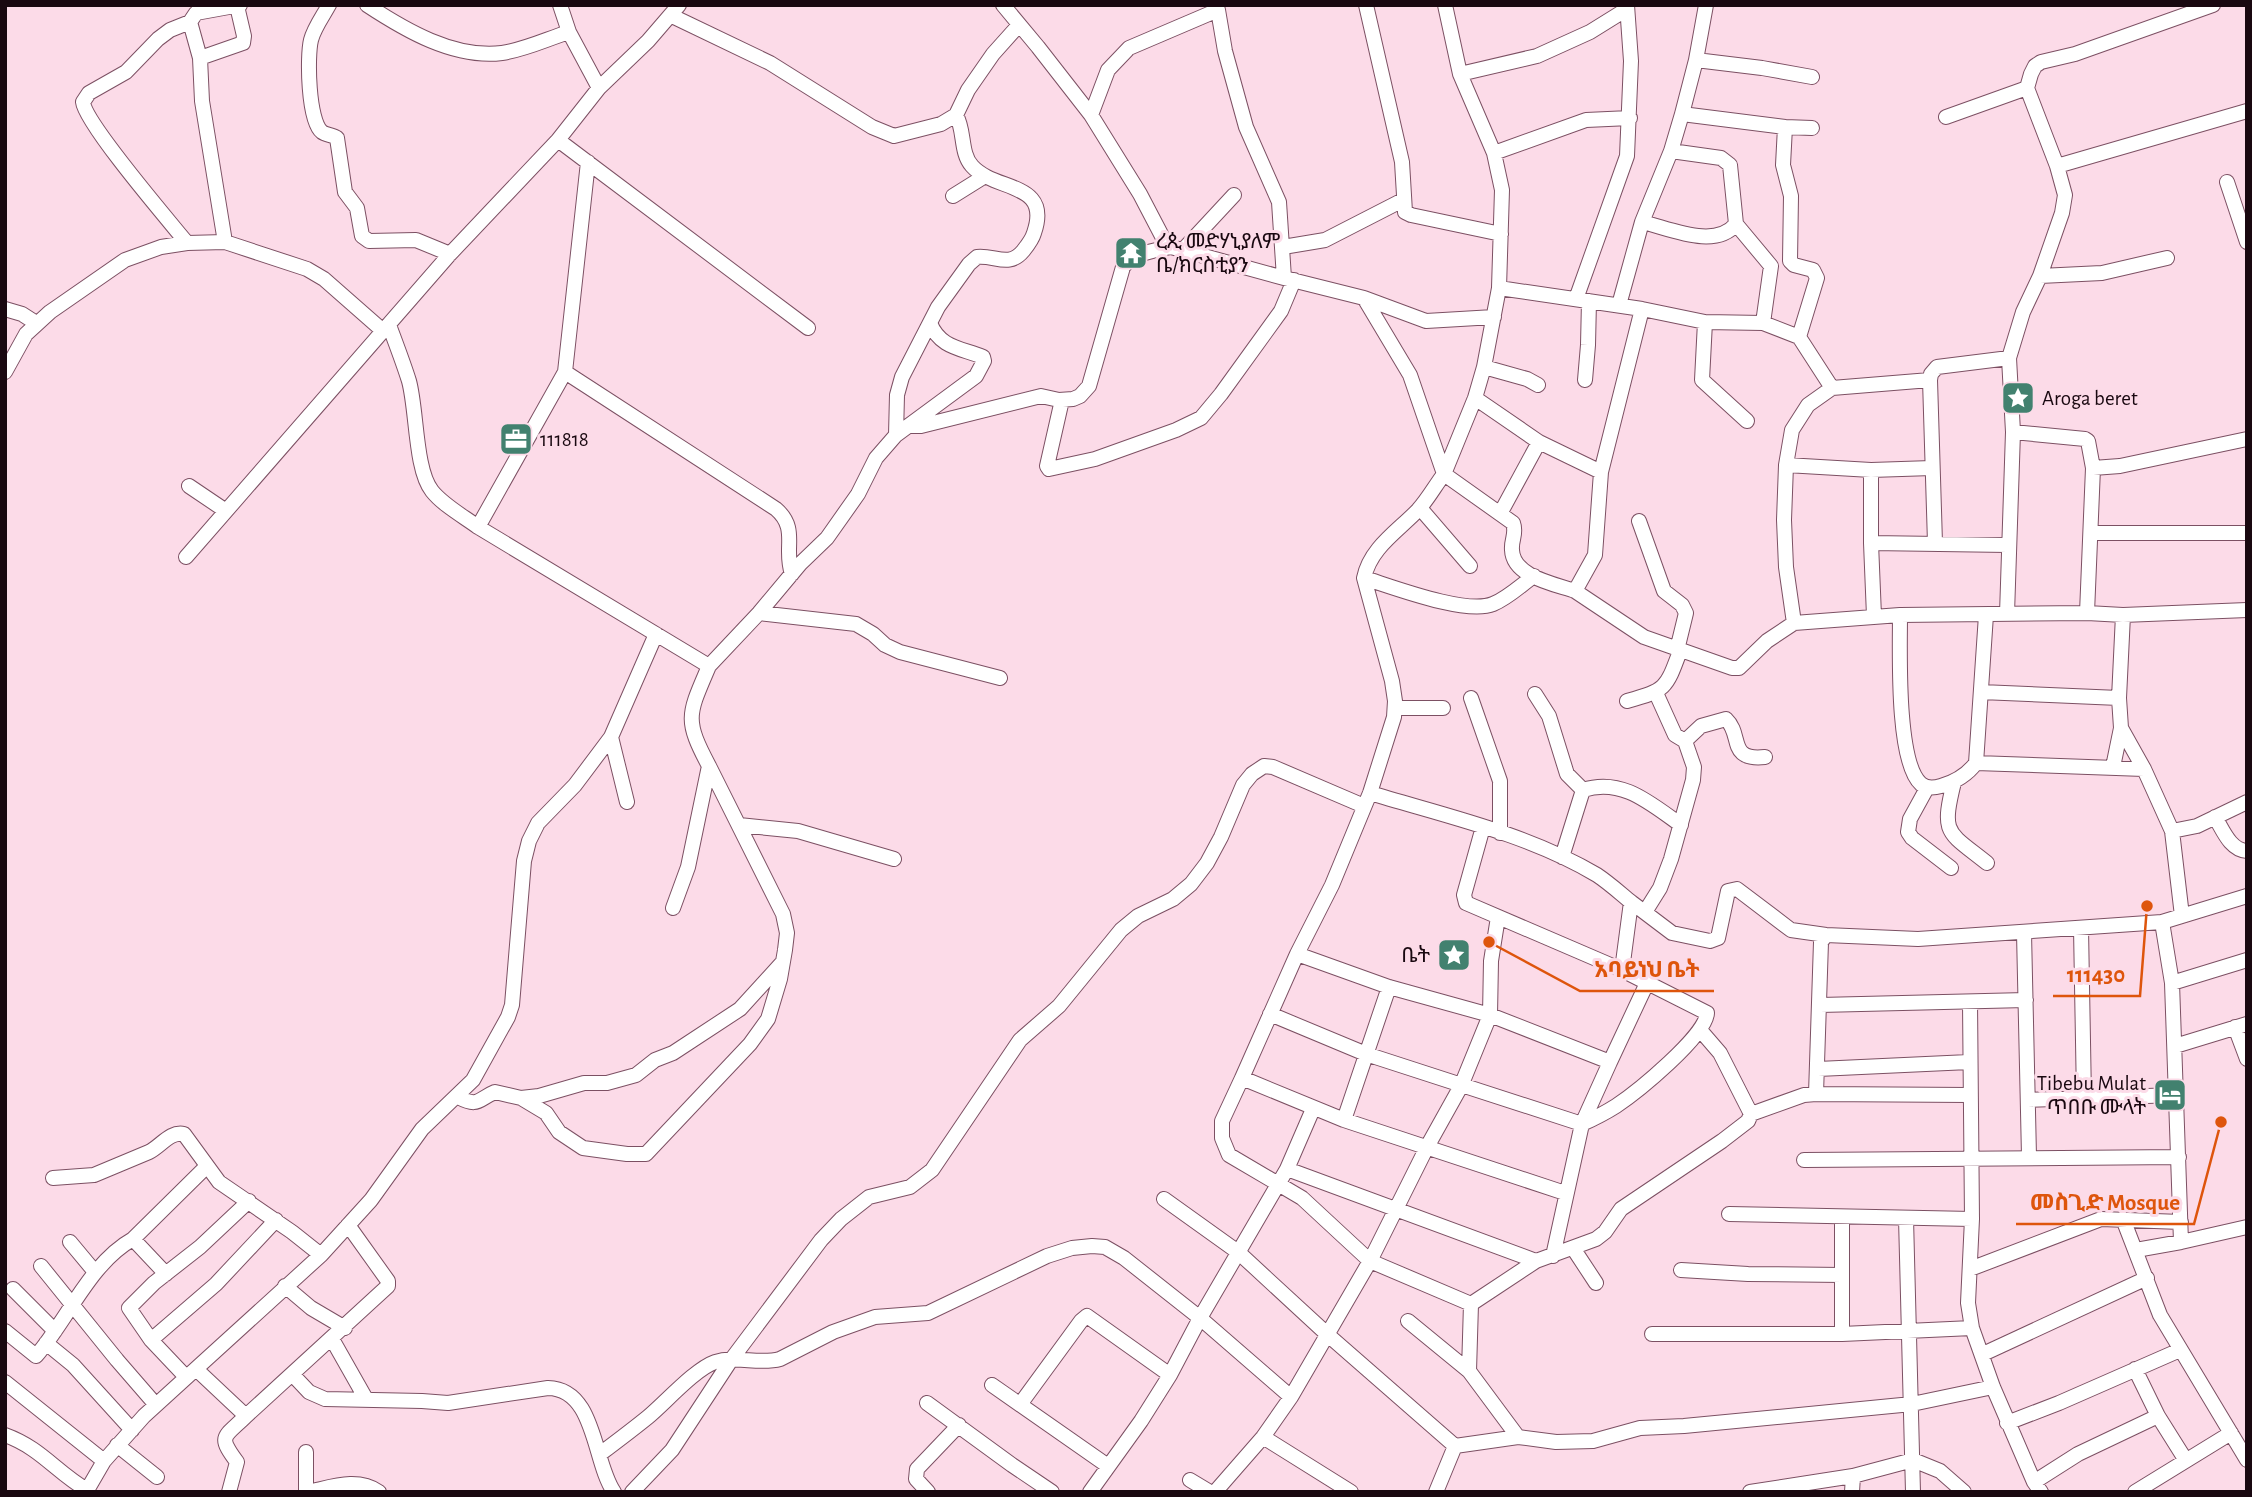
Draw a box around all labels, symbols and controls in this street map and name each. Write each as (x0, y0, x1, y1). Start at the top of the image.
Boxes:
place label: ረጲ መድሃኒያለም ቤ/ክርስቲያን (1156, 231, 1280, 276)
temple icon: ረጲ መድሃኒያለም ቤ/ክርስቲያን (1112, 234, 1150, 272)
place icon: Aroga beret (1999, 379, 2037, 417)
place label: Aroga beret (2042, 388, 2138, 409)
office icon: 111818 (497, 420, 535, 458)
place label: 111818 (540, 429, 589, 450)
place icon: ቤት (1435, 936, 1473, 974)
place label: ቤት (1401, 945, 1430, 966)
callout: አባይነህ ቤት (1580, 947, 1714, 991)
callout: 111430 (2053, 952, 2140, 996)
text: አባይነህ ቤት (1594, 958, 1700, 982)
text: 111430 (2067, 964, 2125, 987)
place label: Tibebu Mulat ጥበቡ ሙላት (2037, 1073, 2146, 1118)
hotel icon: Tibebu Mulat ጥበቡ ሙላት (2151, 1076, 2189, 1114)
callout: መስጊድ Mosque (2016, 1180, 2194, 1224)
text: መስጊድ Mosque (2030, 1192, 2180, 1215)

